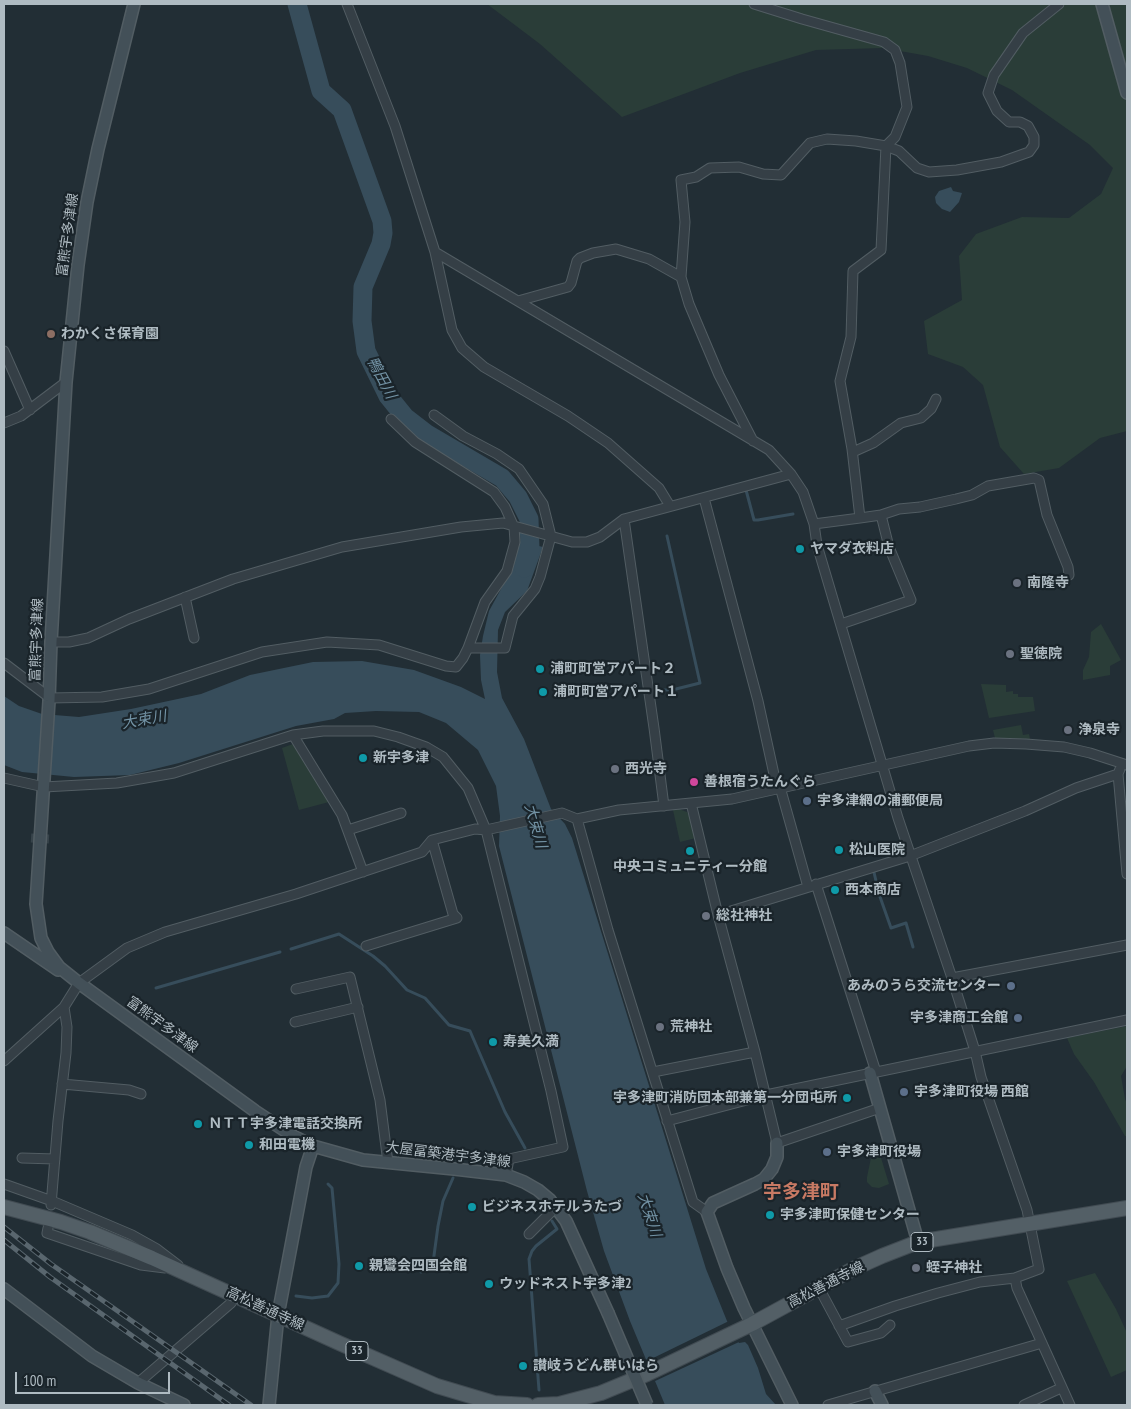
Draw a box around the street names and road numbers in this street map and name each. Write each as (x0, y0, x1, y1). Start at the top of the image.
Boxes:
street label: 富熊宇多津線 (54, 192, 82, 278)
street label: 富熊宇多津線 (27, 598, 47, 682)
street label: 富熊宇多津線 (123, 994, 201, 1056)
street label: 大屋冨築港宇多津線 (384, 1139, 512, 1171)
road number: 33 (911, 1232, 933, 1252)
street label: 高松善通寺線 (785, 1258, 867, 1312)
street label: 高松善通寺線 (223, 1284, 307, 1334)
road number: 33 (346, 1342, 368, 1360)

